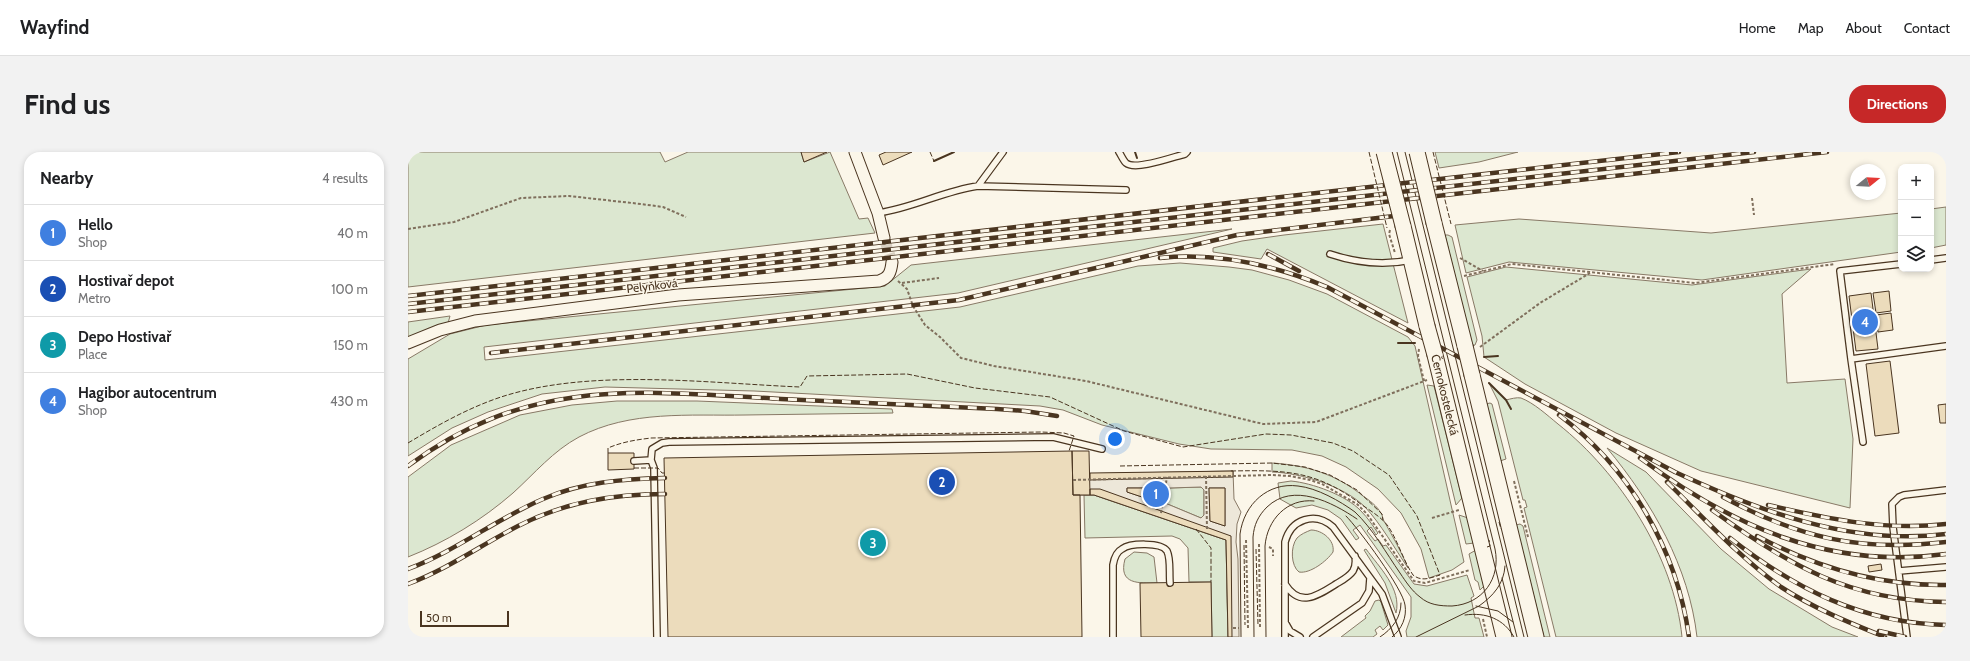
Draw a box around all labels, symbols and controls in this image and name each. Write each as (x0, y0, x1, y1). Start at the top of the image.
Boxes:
text: Wayfind (20, 16, 89, 39)
text: Home (1739, 19, 1776, 37)
text: Map (1798, 19, 1823, 37)
text: About (1845, 19, 1882, 37)
text: Contact (1904, 19, 1950, 37)
button: Directions (1849, 85, 1946, 123)
text: Find us (24, 87, 110, 121)
north arrow (1850, 164, 1886, 200)
map controls (1898, 164, 1934, 272)
button: + (1898, 164, 1934, 200)
text: Nearby (40, 168, 93, 188)
text: 4 results (322, 170, 368, 186)
button: − (1898, 200, 1934, 236)
text: Hello (78, 216, 113, 234)
text: 1 (51, 225, 55, 241)
text: 40 m (337, 225, 368, 241)
text: Shop (78, 234, 107, 250)
button: layers (1898, 236, 1934, 272)
text: Hostivař depot (78, 272, 174, 290)
street label: Pelyňková (625, 275, 679, 296)
text: 2 (50, 281, 56, 297)
text: 100 m (331, 281, 368, 297)
text: Metro (78, 290, 111, 306)
pin: 4 (1852, 307, 1878, 337)
text: Depo Hostivař (78, 328, 171, 346)
text: 3 (49, 337, 57, 353)
text: 150 m (333, 337, 368, 353)
text: Place (78, 346, 107, 362)
street label: Černokostelecká (1428, 353, 1462, 437)
text: Hagibor autocentrum (78, 384, 217, 402)
text: 4 (49, 393, 57, 409)
text: 430 m (330, 393, 368, 409)
text: Shop (78, 402, 107, 418)
your location (1105, 429, 1125, 449)
pin: 2 (929, 467, 955, 497)
pin: 1 (1143, 479, 1169, 509)
pin: 3 (860, 528, 886, 558)
scale bar (420, 609, 509, 628)
text: 50 m (426, 611, 452, 625)

